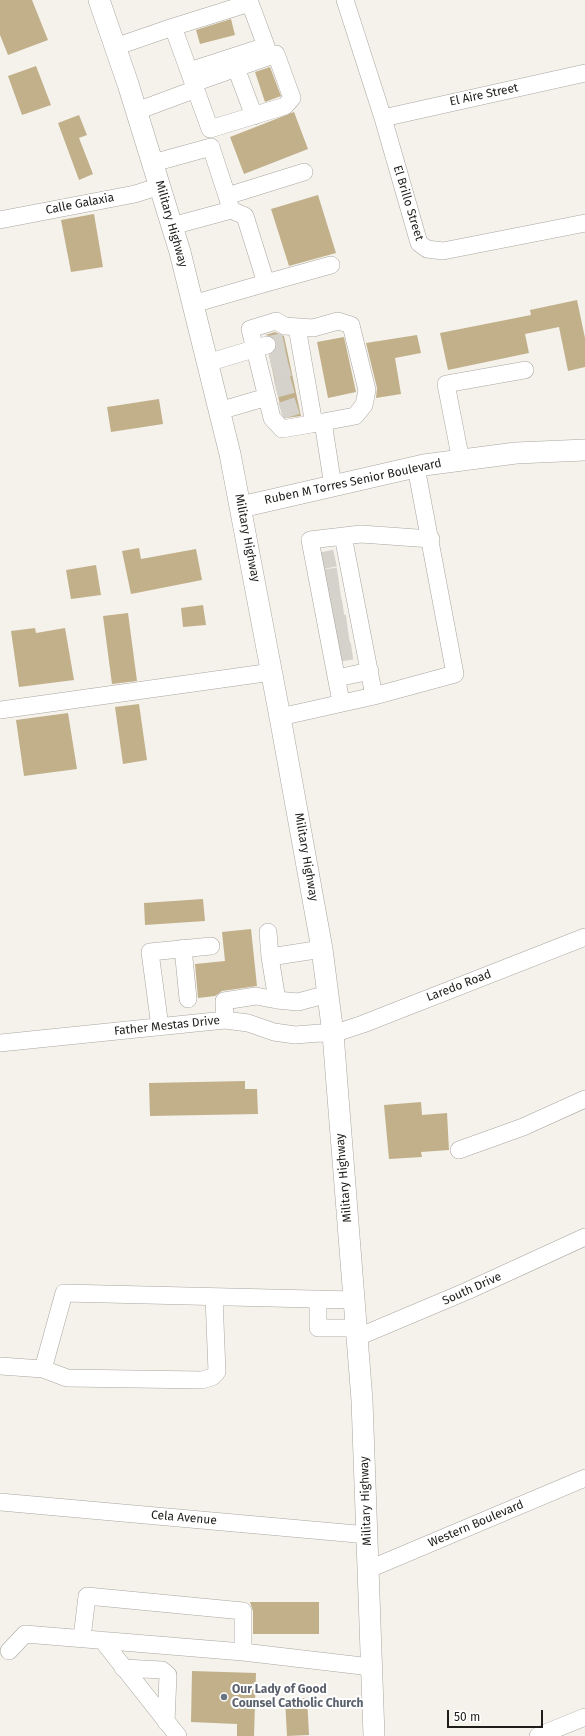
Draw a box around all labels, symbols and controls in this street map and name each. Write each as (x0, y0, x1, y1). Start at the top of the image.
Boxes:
street label: El Aire Street (448, 81, 520, 109)
street label: El Brillo Street (390, 164, 426, 242)
street label: Military Highway (152, 179, 190, 269)
street label: Calle Galaxia (45, 190, 115, 218)
street label: Ruben M Torres Senior Boulevard (263, 456, 443, 508)
street label: Military Highway (231, 493, 263, 583)
street label: Military Highway (291, 812, 321, 902)
street label: Laredo Road (425, 967, 493, 1005)
street label: Father Mestas Drive (113, 1013, 221, 1039)
street label: Military Highway (333, 1133, 355, 1223)
street label: South Drive (440, 1270, 504, 1308)
street label: Military Highway (357, 1456, 375, 1546)
street label: Western Boulevard (426, 1497, 526, 1551)
street label: Cela Avenue (150, 1508, 218, 1528)
place label: Our Lady of Good Counsel Catholic Church (232, 1683, 363, 1711)
marker: Our Lady of Good Counsel Catholic Church (219, 1692, 229, 1702)
scale bar (449, 1702, 545, 1728)
text: 50 m (454, 1710, 480, 1724)

